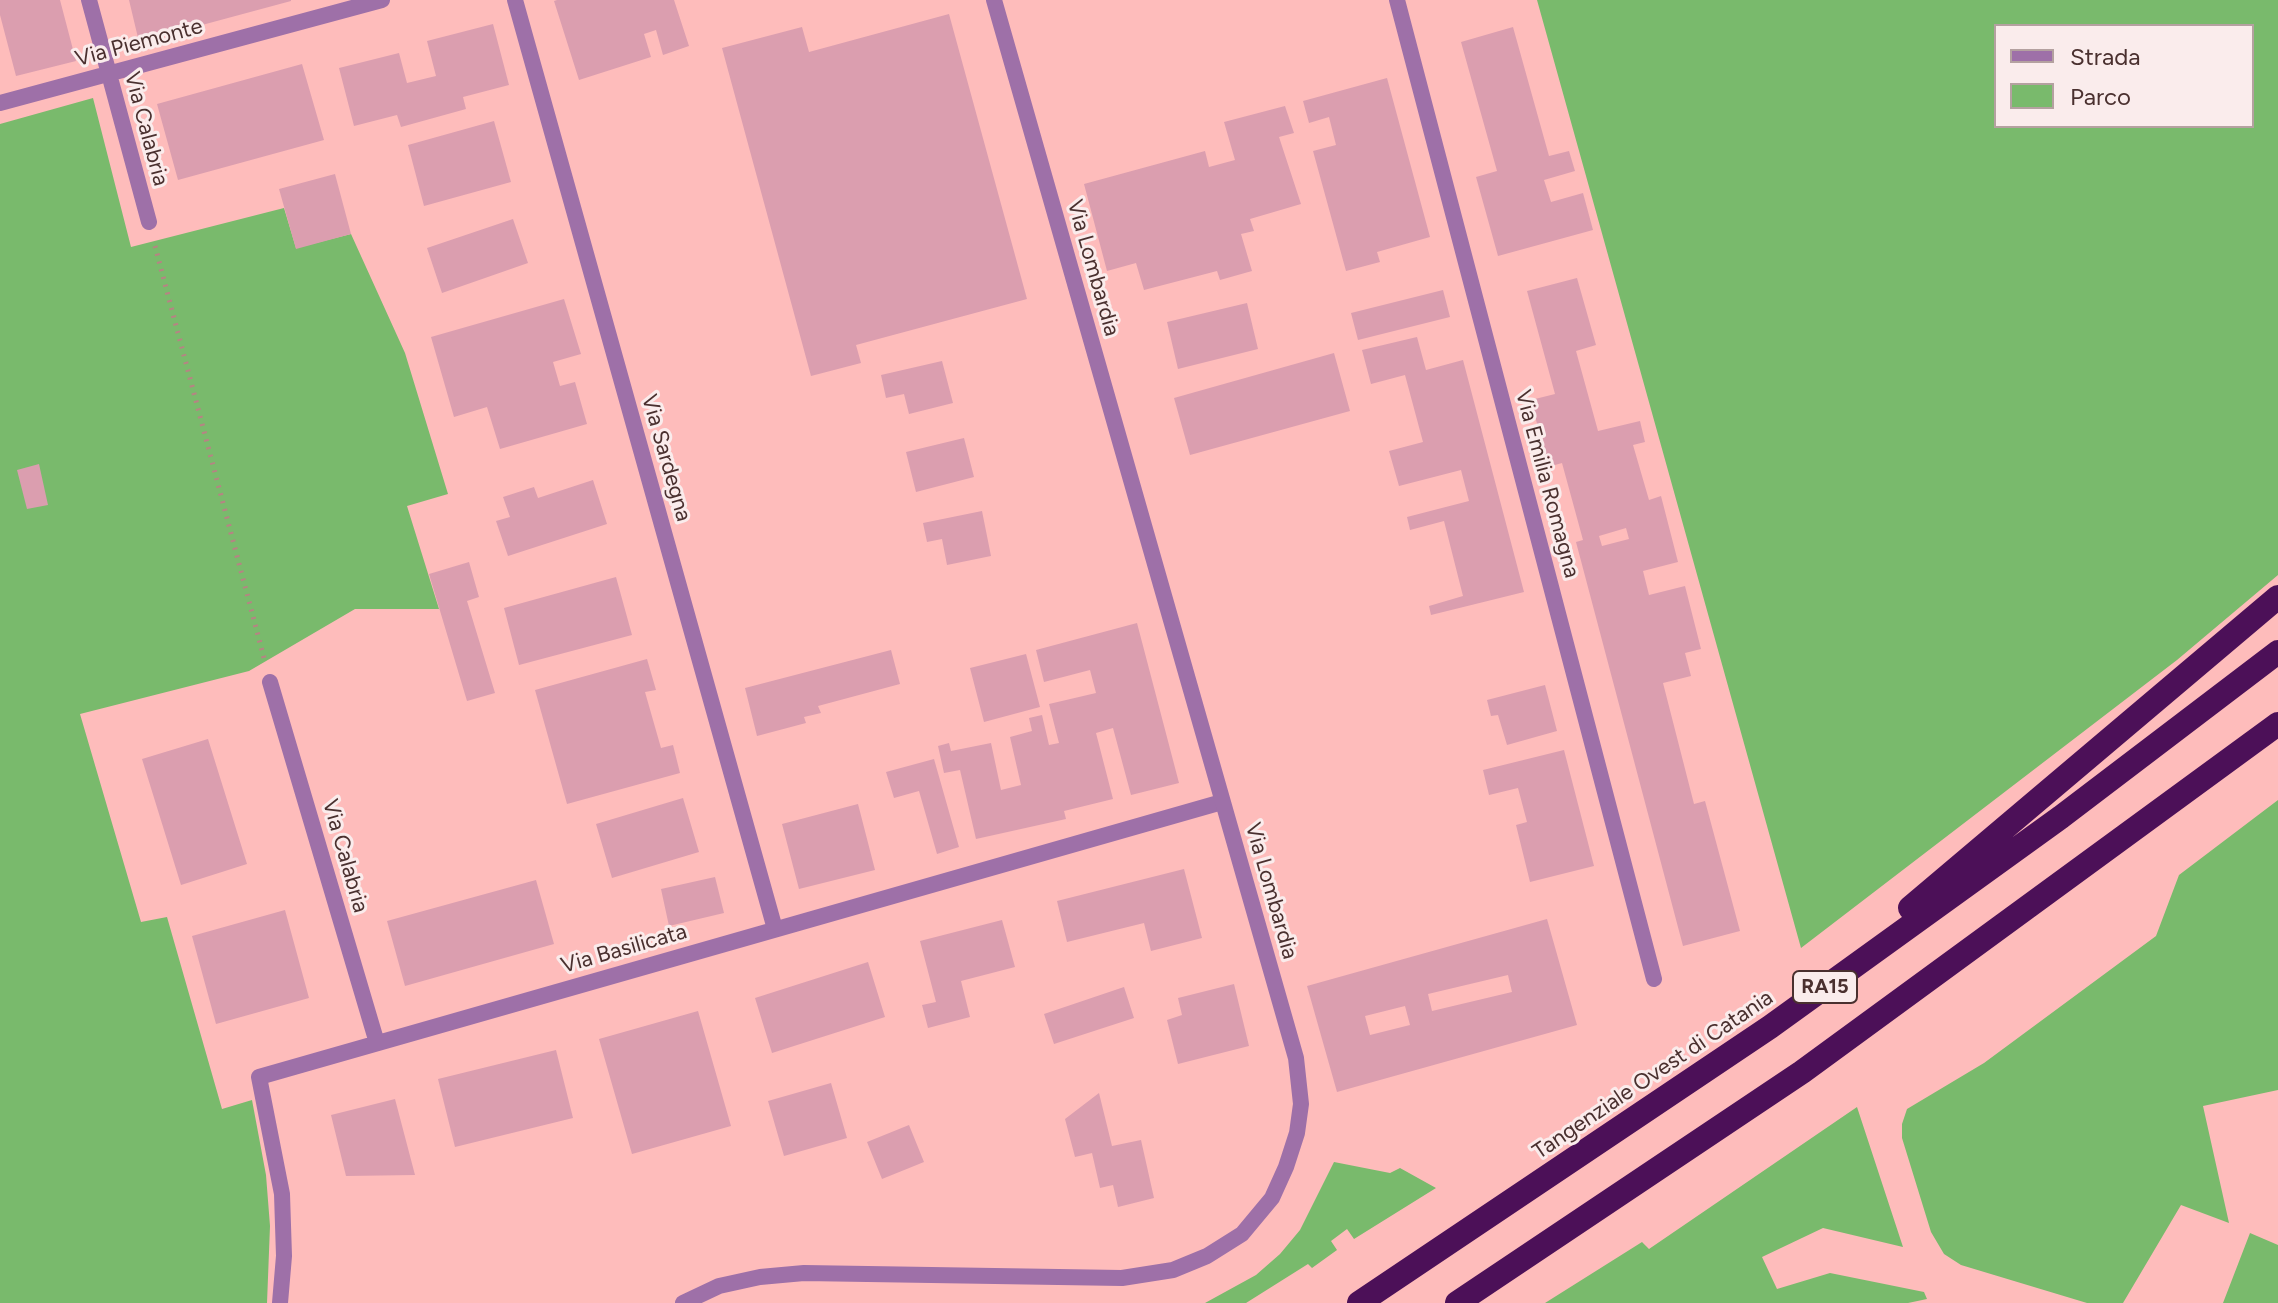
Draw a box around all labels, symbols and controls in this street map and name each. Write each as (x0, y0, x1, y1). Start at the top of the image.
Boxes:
street label: Via Piemonte (72, 13, 206, 73)
legend (1994, 24, 2254, 128)
text: Strada (2070, 42, 2140, 71)
street label: Via Calabria (118, 69, 174, 189)
text: Parco (2070, 82, 2131, 111)
street label: Via Lombardia (1061, 197, 1125, 339)
street label: Via Emilia Romagna (1509, 387, 1585, 581)
street label: Via Sardegna (635, 392, 697, 524)
street label: Via Calabria (316, 796, 374, 916)
street label: Via Lombardia (1239, 820, 1303, 962)
street label: Via Basilicata (558, 918, 690, 980)
road number: RA15 (1793, 971, 1857, 1003)
street label: Tangenziale Ovest di Catania (1528, 985, 1778, 1165)

